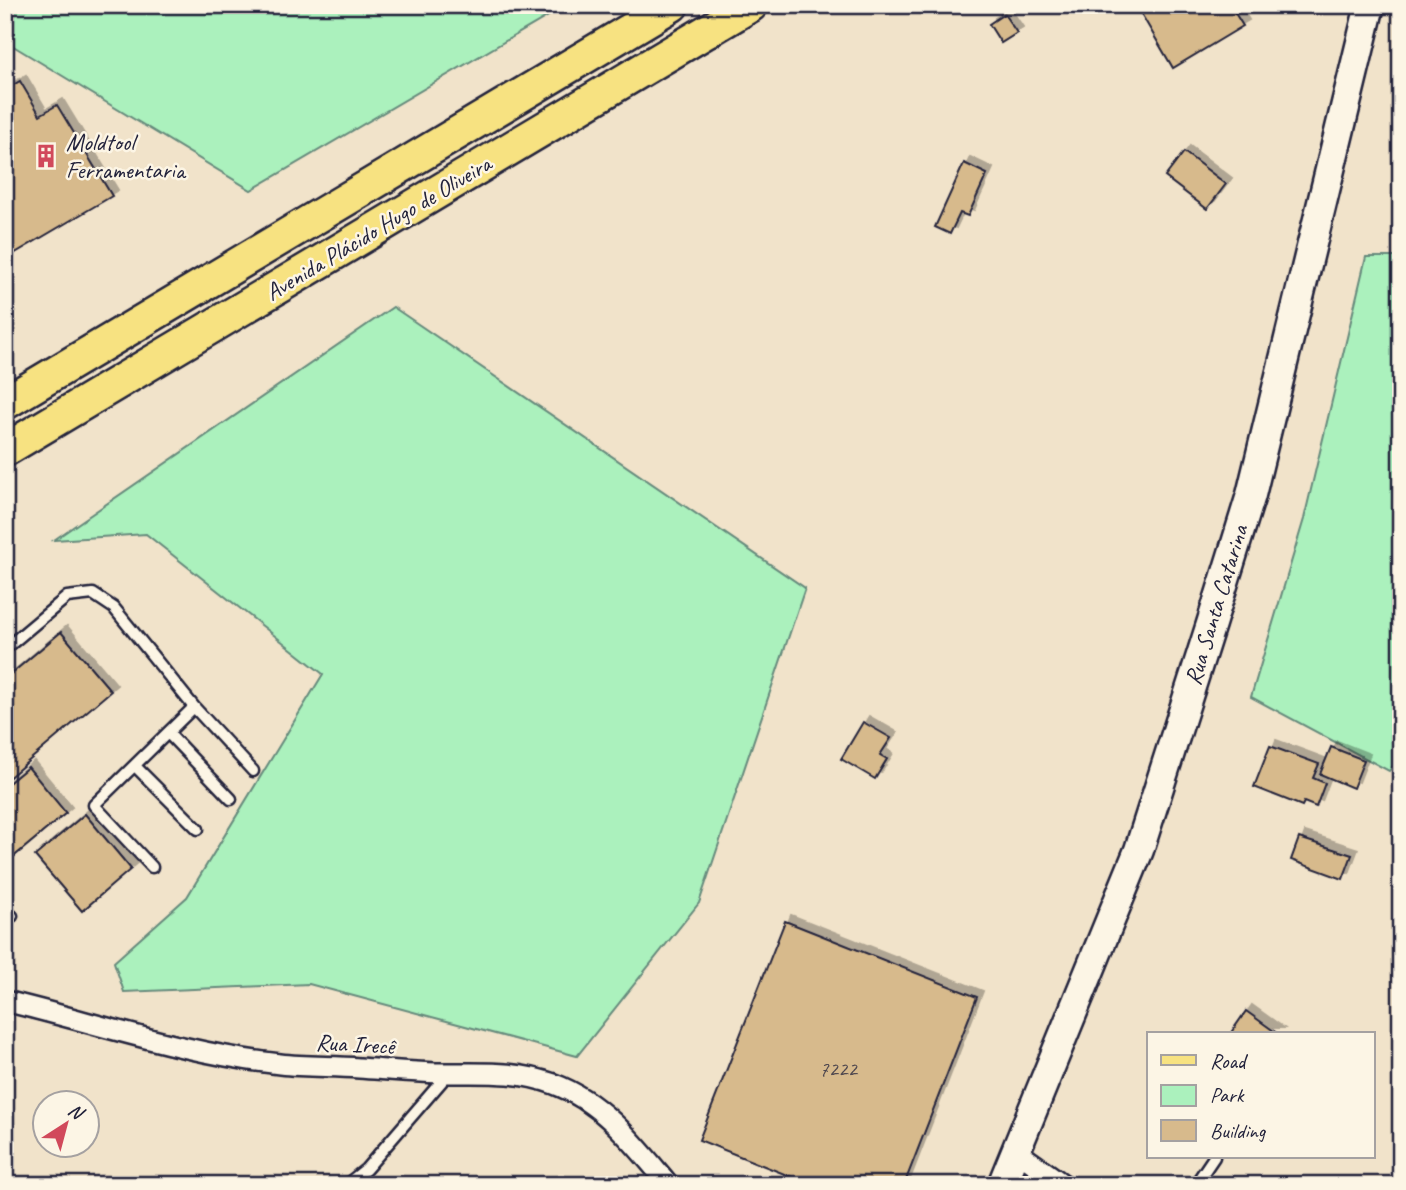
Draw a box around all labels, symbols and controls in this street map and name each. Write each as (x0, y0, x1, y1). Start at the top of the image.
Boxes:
place label: Moldtool Ferramentaria (66, 127, 187, 185)
building icon: Moldtool Ferramentaria (32, 142, 60, 170)
street label: Avenida Plácido Hugo de Oliveira (260, 148, 498, 307)
street label: Rua Santa Catarina (1177, 520, 1255, 689)
street label: Rua Irecê (315, 1027, 398, 1061)
legend (1147, 1032, 1374, 1158)
text: Road (1210, 1048, 1249, 1074)
house number: 7222 (819, 1056, 858, 1082)
text: Park (1210, 1082, 1245, 1108)
north arrow (32, 1088, 102, 1158)
text: N (64, 1098, 90, 1126)
text: Building (1210, 1118, 1267, 1144)

